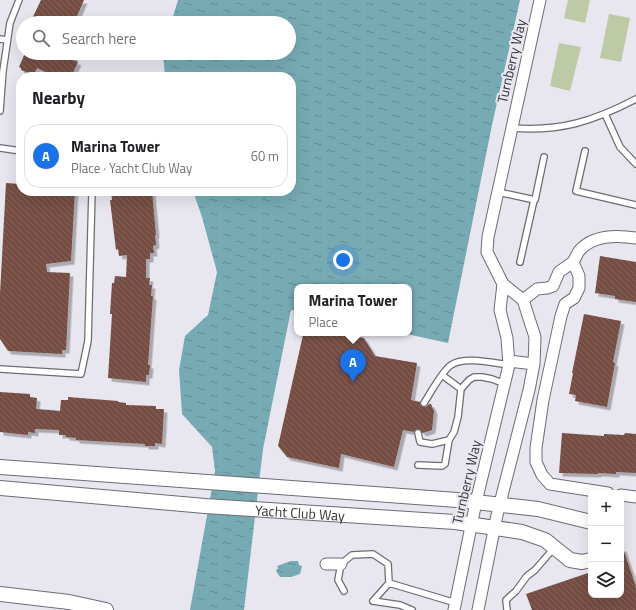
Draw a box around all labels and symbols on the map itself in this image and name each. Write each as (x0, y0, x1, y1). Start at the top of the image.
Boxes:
street label: Turnberry Way (491, 17, 531, 105)
your location (333, 250, 353, 270)
pin: A (340, 349, 366, 382)
street label: Turnberry Way (446, 438, 486, 526)
street label: Yacht Club Way (254, 499, 346, 525)

